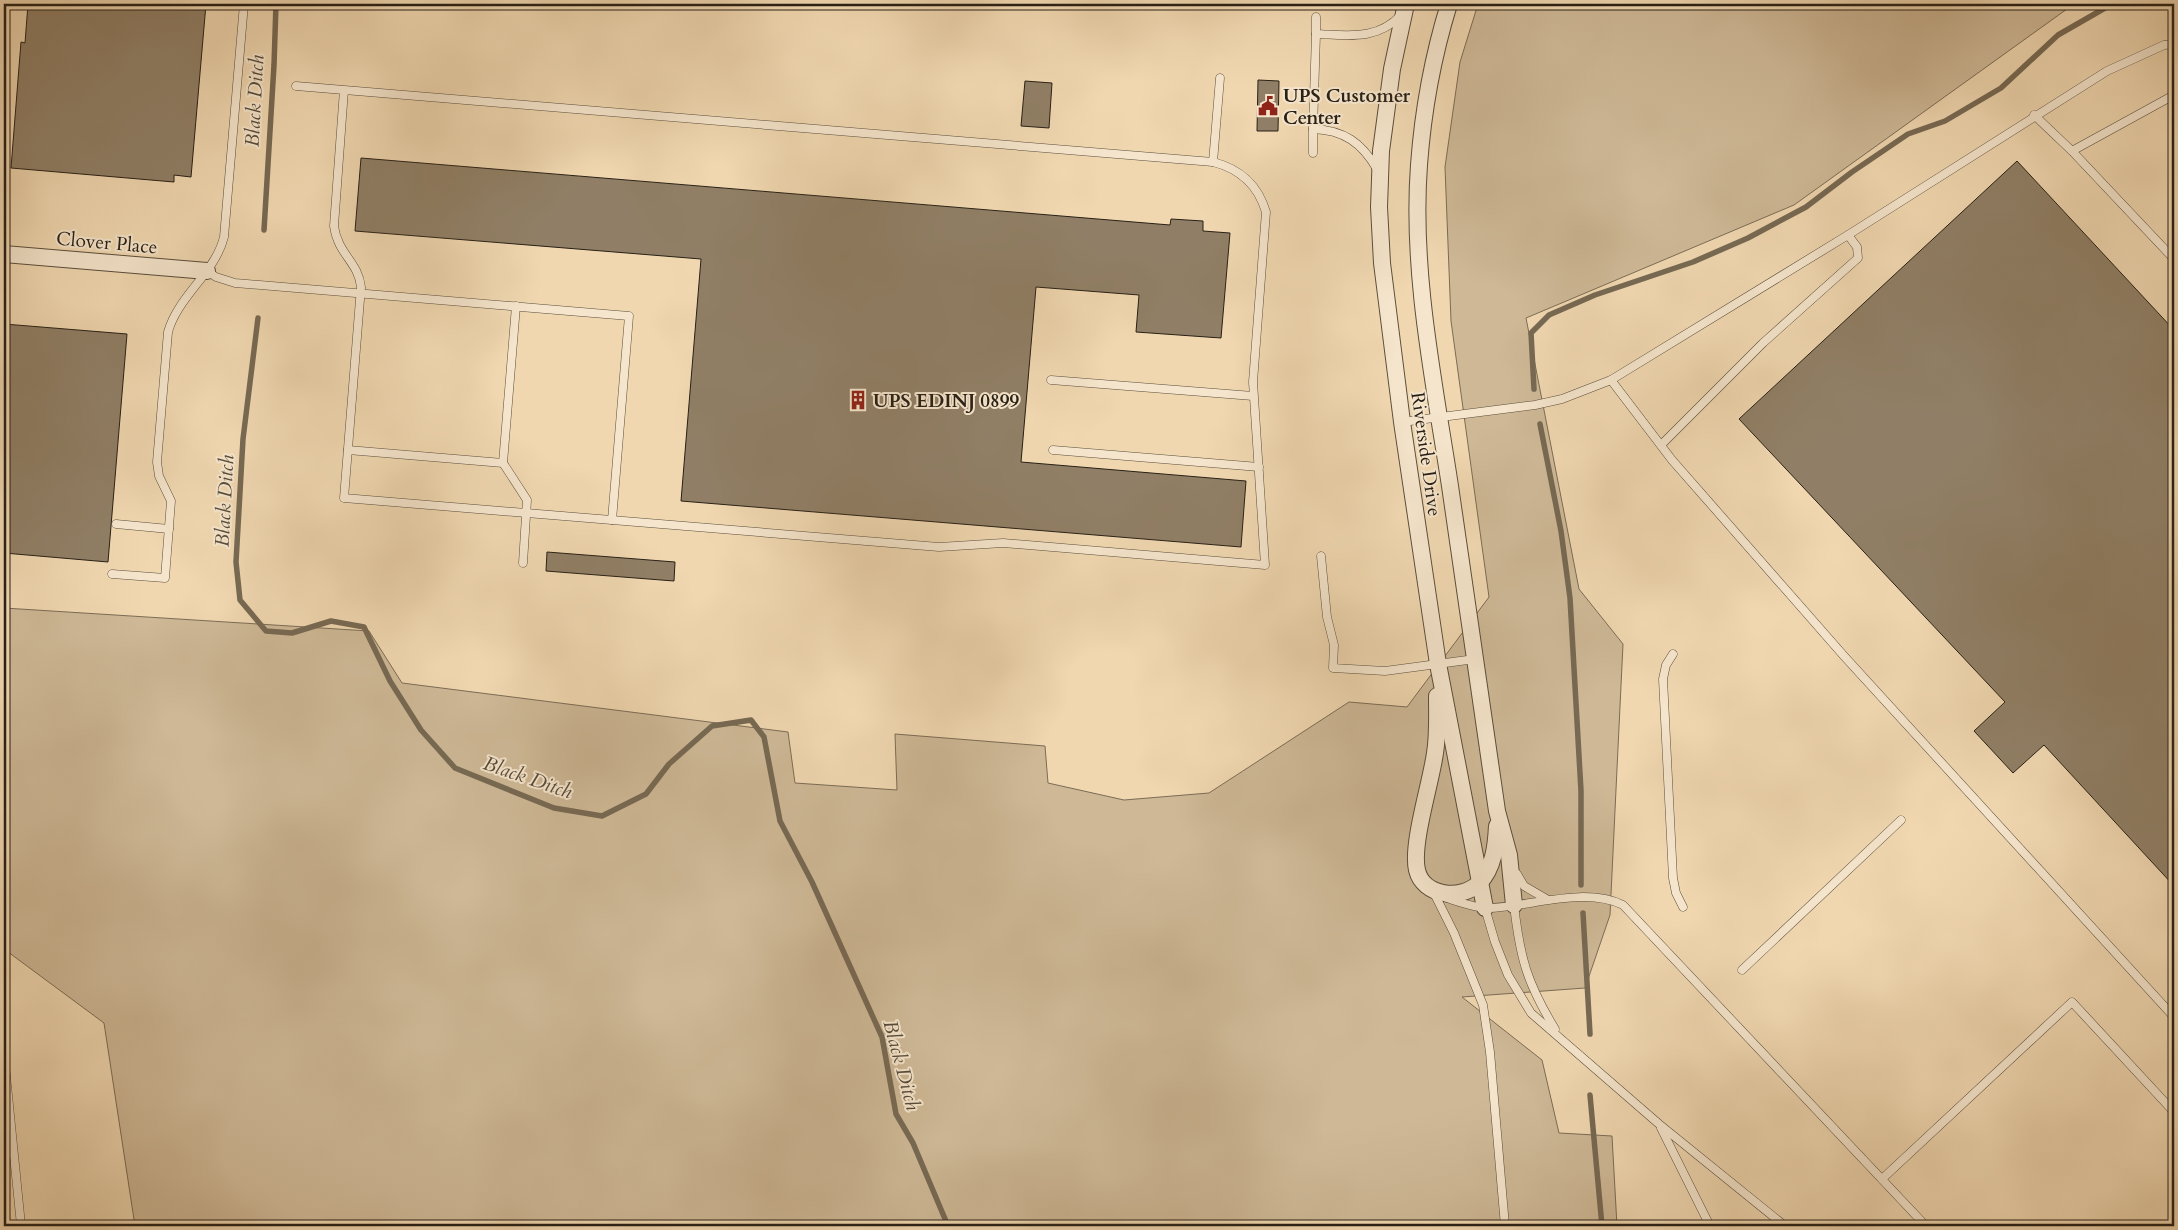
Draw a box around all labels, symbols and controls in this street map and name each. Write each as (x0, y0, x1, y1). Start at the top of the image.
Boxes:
water label: Black Ditch (239, 54, 270, 148)
place label: UPS Customer Center (1283, 83, 1411, 131)
public building icon: UPS Customer Center (1257, 95, 1279, 117)
street label: Clover Place (55, 226, 159, 260)
place label: UPS EDINJ 0899 (873, 388, 1020, 414)
building icon: UPS EDINJ 0899 (847, 389, 869, 411)
street label: Riverside Drive (1404, 390, 1448, 518)
water label: Black Ditch (209, 454, 240, 548)
water label: Black Ditch (480, 750, 576, 805)
water label: Black Ditch (877, 1017, 927, 1114)

